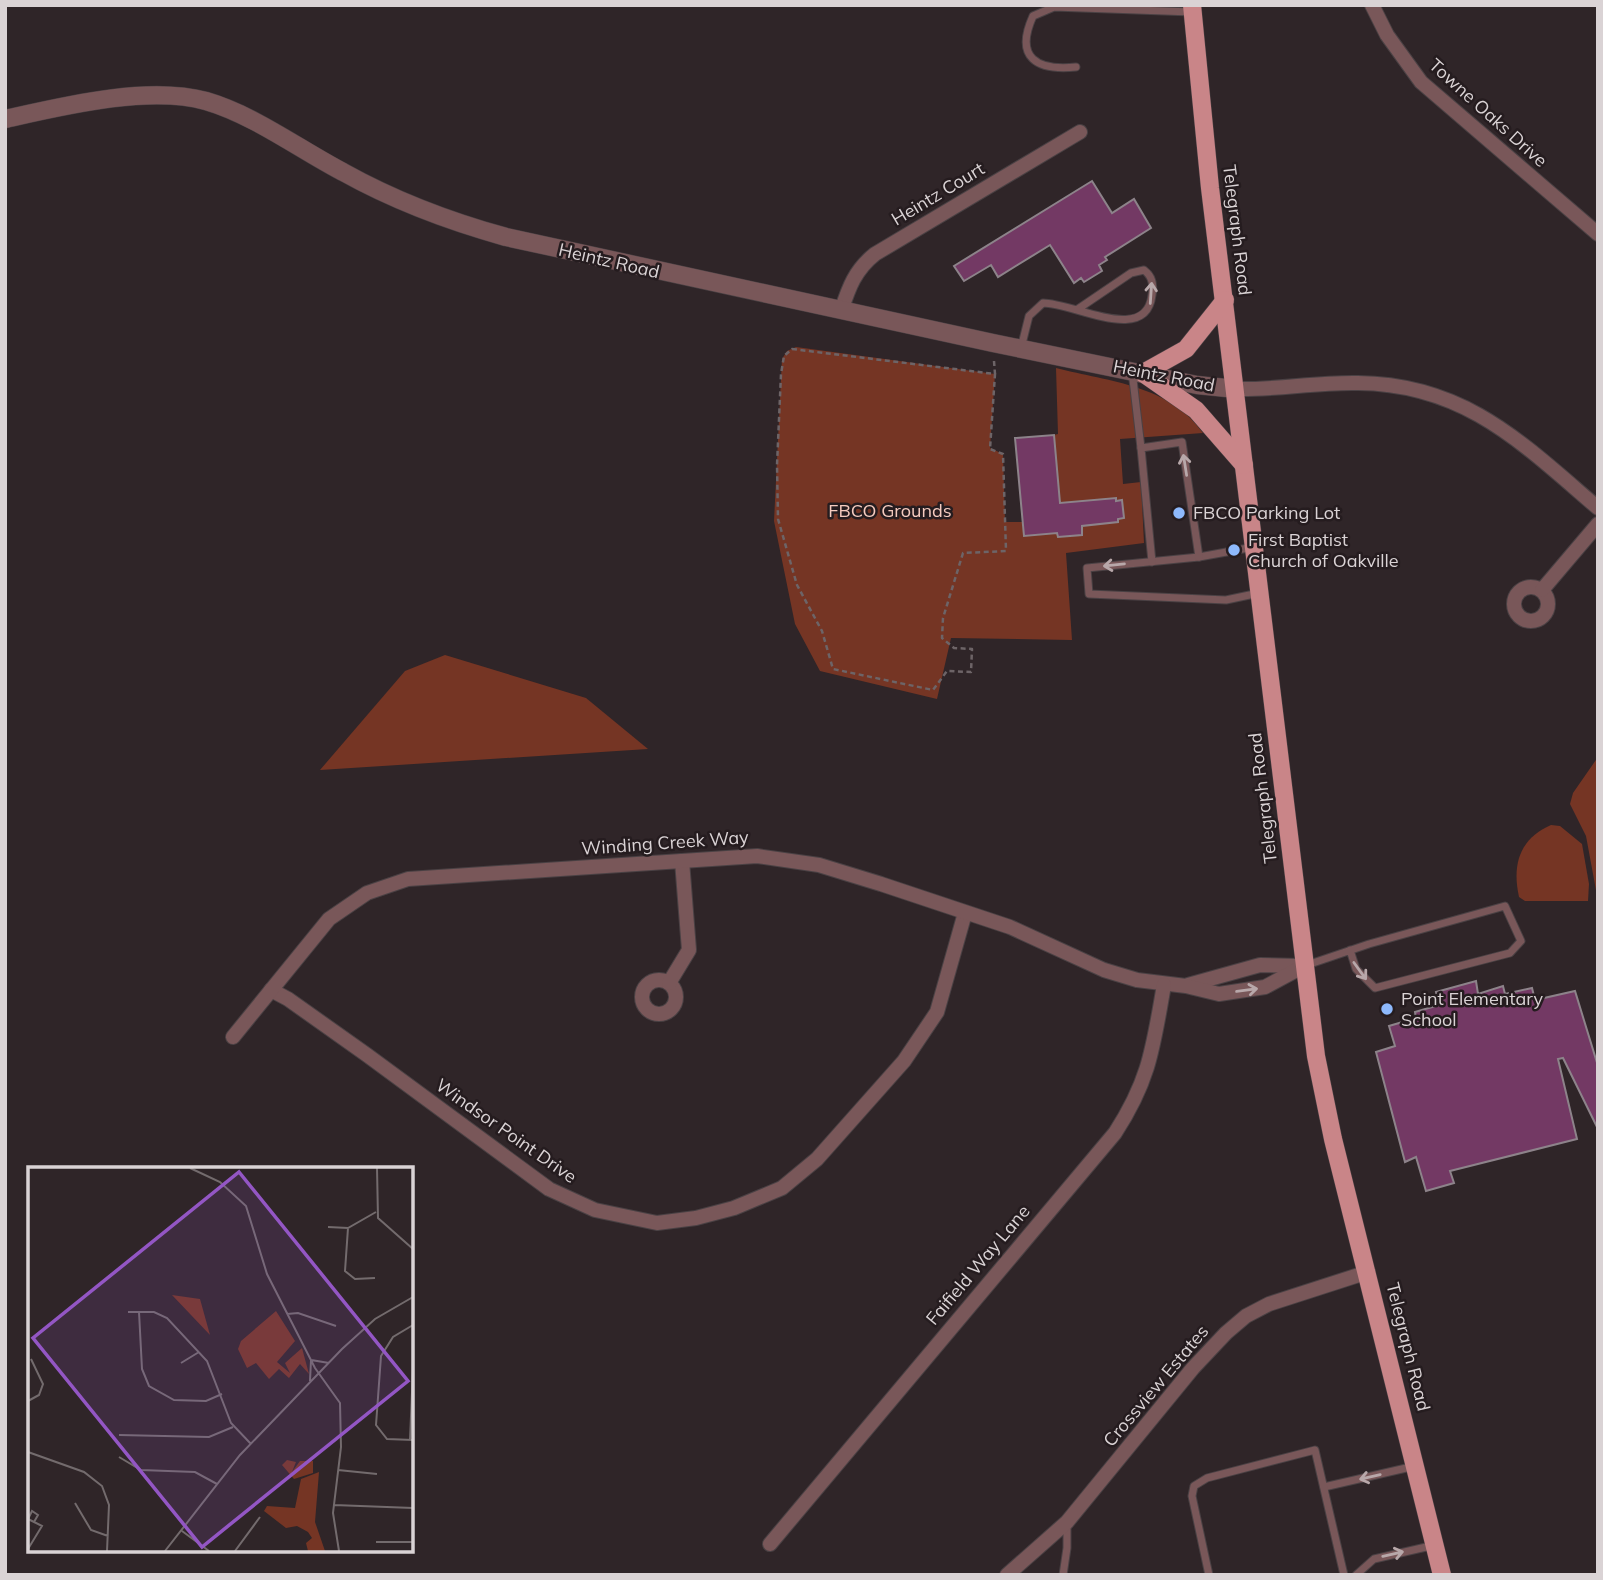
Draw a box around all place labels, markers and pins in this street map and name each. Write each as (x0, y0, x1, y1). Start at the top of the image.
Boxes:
place label: FBCO Parking Lot (1193, 501, 1340, 524)
marker: FBCO Parking Lot (1171, 505, 1187, 521)
place label: First Baptist Church of Oakville (1248, 528, 1399, 572)
marker: First Baptist Church of Oakville (1226, 542, 1242, 558)
place label: Point Elementary School (1401, 987, 1543, 1031)
marker: Point Elementary School (1379, 1001, 1395, 1017)

